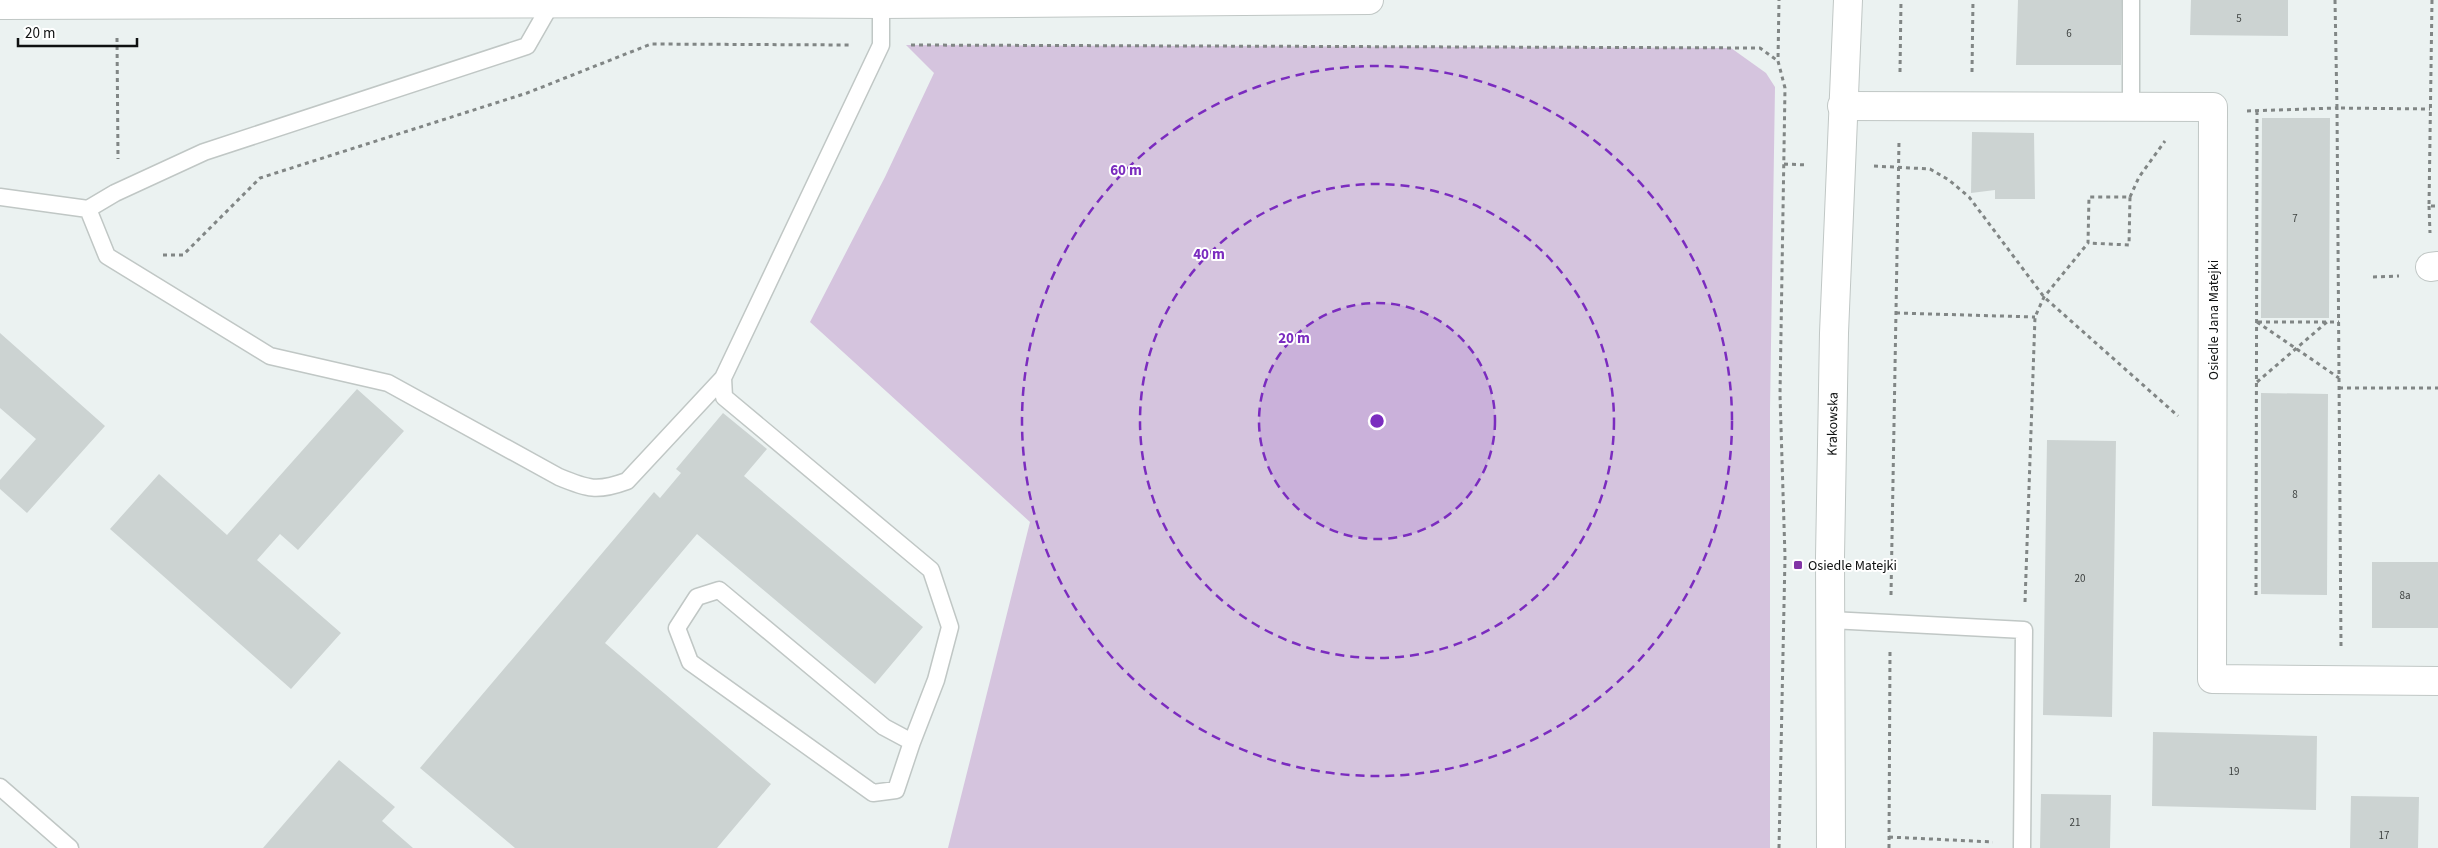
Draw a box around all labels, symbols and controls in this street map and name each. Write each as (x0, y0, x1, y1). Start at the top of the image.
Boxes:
house number: 5 (2236, 11, 2242, 26)
scale bar (18, 15, 136, 47)
text: 20 m (25, 23, 55, 44)
house number: 6 (2066, 26, 2072, 41)
text: 60 m (1110, 160, 1142, 181)
house number: 7 (2292, 211, 2298, 226)
text: 40 m (1193, 244, 1225, 265)
street label: Osiedle Jana Matejki (2204, 260, 2224, 380)
text: 20 m (1278, 328, 1310, 349)
street label: Krakowska (1822, 392, 1844, 456)
centre of rings (1368, 412, 1386, 430)
house number: 8 (2292, 487, 2298, 502)
place label: Osiedle Matejki (1808, 556, 1897, 576)
marker: Osiedle Matejki (1792, 559, 1804, 571)
house number: 20 (2075, 571, 2085, 586)
house number: 8a (2399, 588, 2411, 603)
house number: 19 (2229, 764, 2239, 779)
house number: 21 (2070, 815, 2080, 830)
house number: 17 (2379, 828, 2389, 843)

